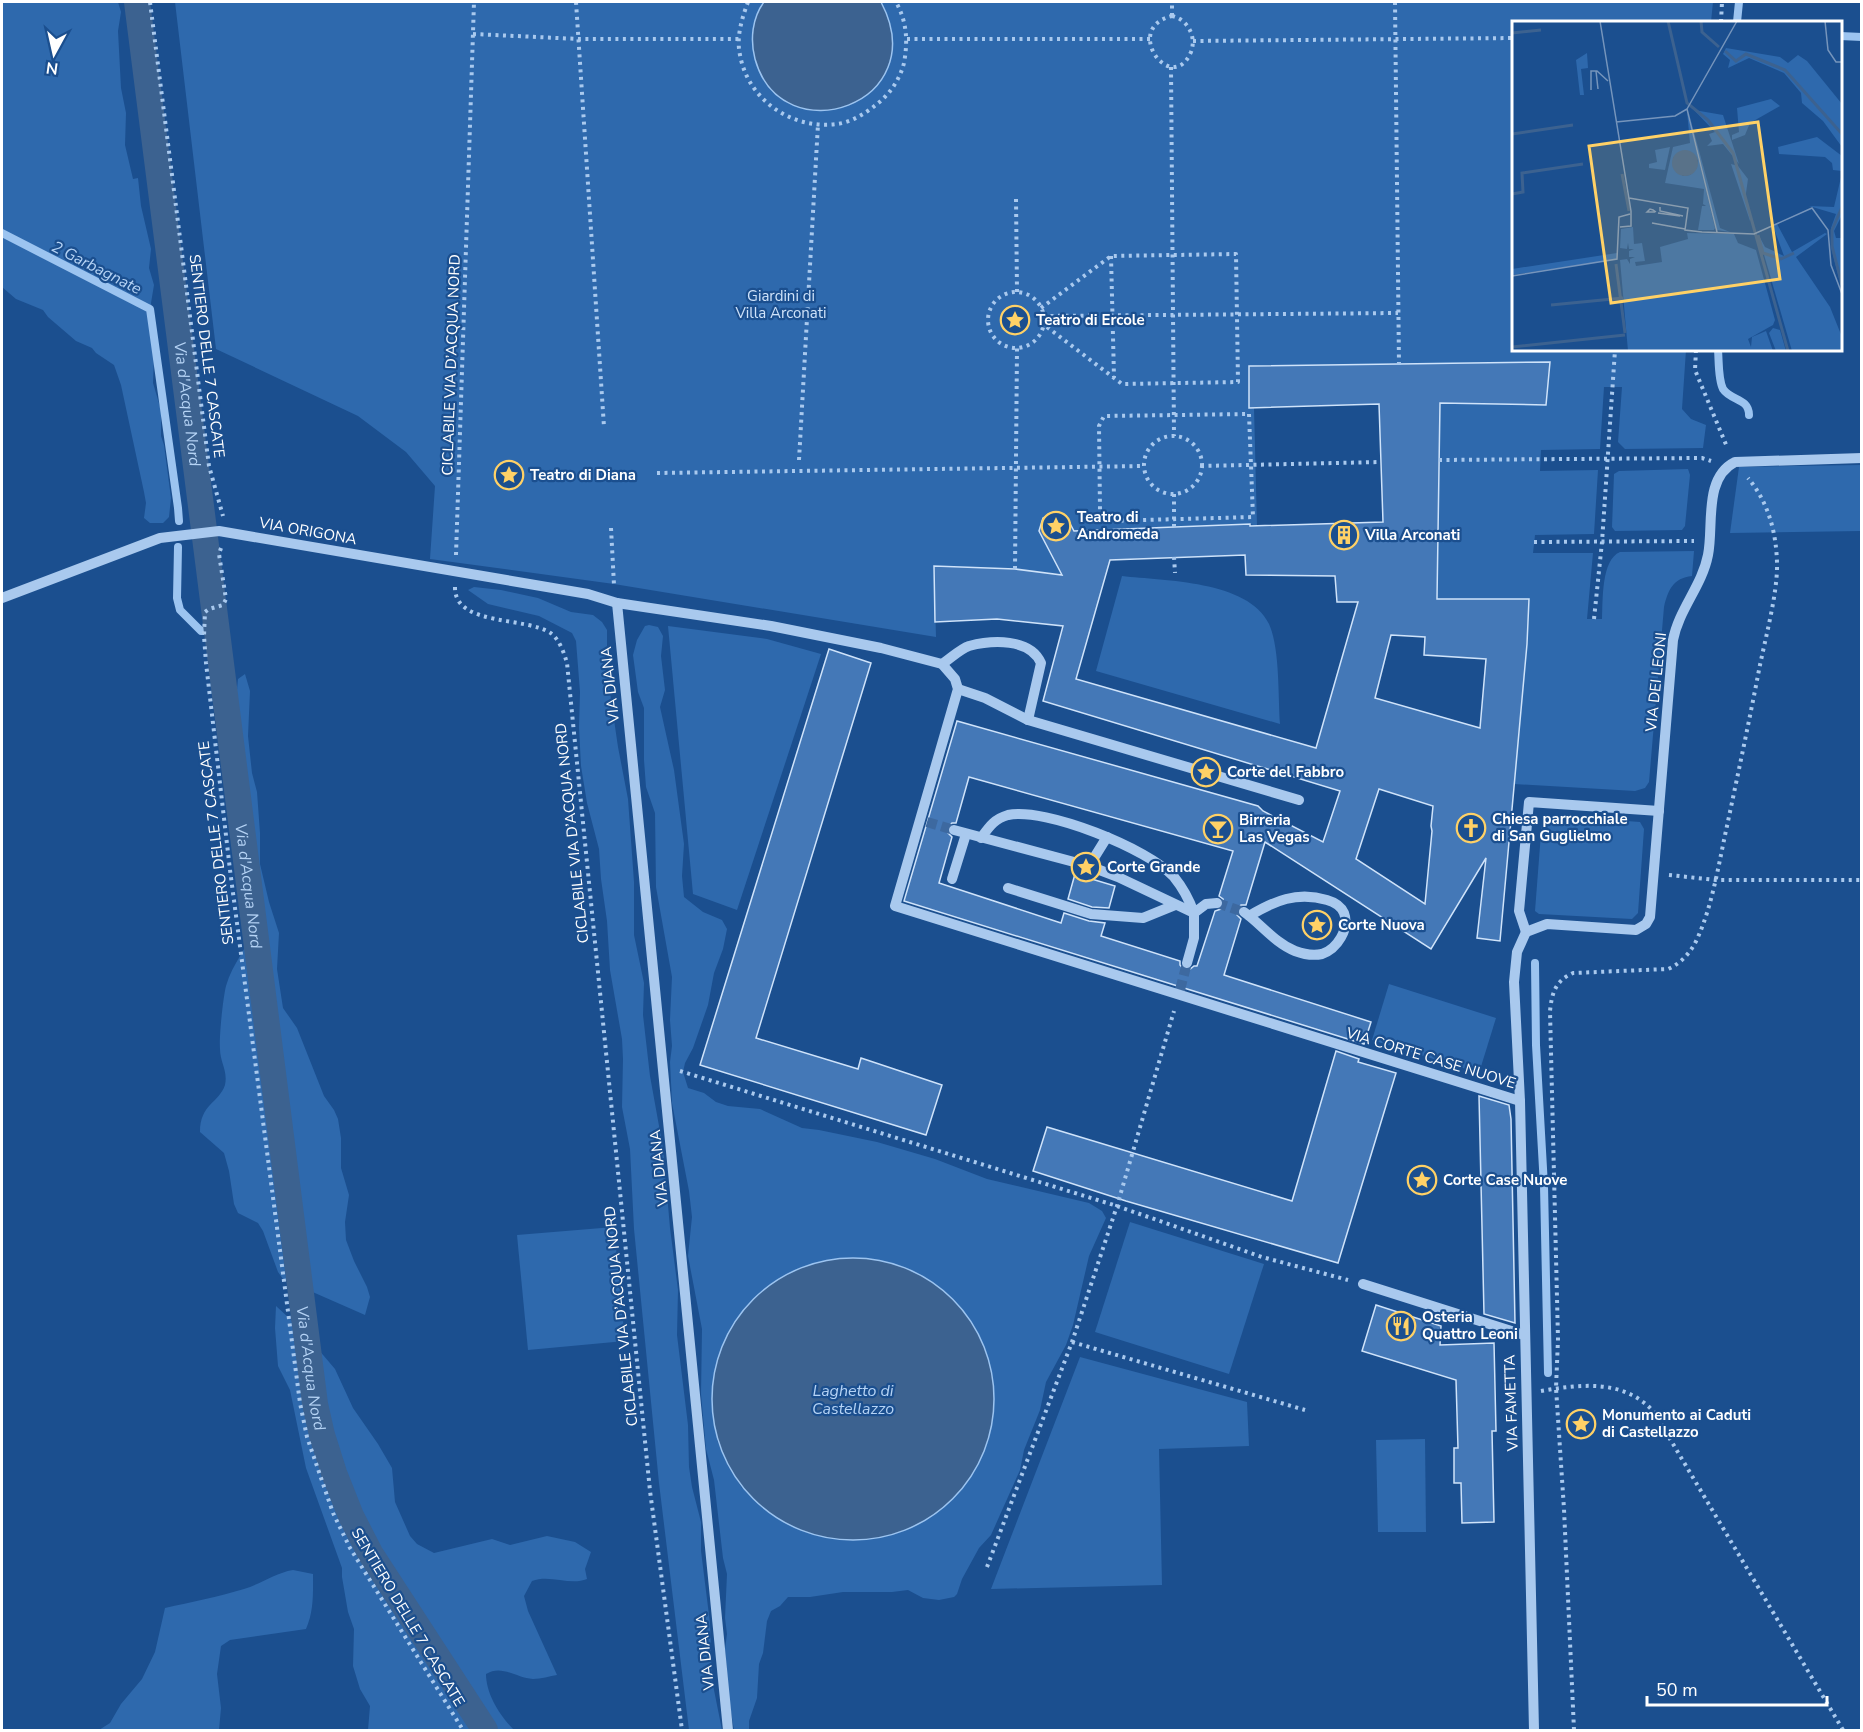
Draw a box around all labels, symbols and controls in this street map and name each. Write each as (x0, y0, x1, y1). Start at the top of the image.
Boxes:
inset map (1512, 21, 1842, 351)
north arrow (24, 24, 84, 84)
text: N (45, 56, 60, 80)
water label: 2 Garbagnate (48, 236, 146, 300)
street label: SENTIERO DELLE 7 CASCATE (185, 253, 229, 459)
street label: CICLABILE VIA D’ACQUA NORD (437, 254, 465, 476)
park label: Giardini di Villa Arconati (734, 286, 827, 323)
place icon: Teatro di Ercole (999, 304, 1031, 336)
place label: Teatro di Ercole (1036, 310, 1145, 330)
water label: Via d'Acqua Nord (168, 340, 206, 468)
place icon: Teatro di Diana (493, 459, 525, 491)
place label: Teatro di Diana (530, 465, 636, 485)
place label: Teatro di Andromeda (1077, 507, 1159, 544)
place icon: Teatro di Andromeda (1040, 510, 1072, 542)
street label: VIA ORIGONA (257, 512, 358, 549)
building icon: Villa Arconati (1328, 519, 1360, 551)
place label: Villa Arconati (1364, 525, 1460, 545)
street label: VIA DEI LEONI (1641, 631, 1671, 734)
street label: VIA DIANA (596, 646, 624, 725)
street label: CICLABILE VIA D’ACQUA NORD (550, 722, 594, 944)
street label: SENTIERO DELLE 7 CASCATE (194, 740, 238, 946)
place icon: Corte del Fabbro (1190, 756, 1222, 788)
place label: Corte del Fabbro (1227, 762, 1345, 782)
place label: Chiesa parrocchiale di San Guglielmo (1492, 809, 1628, 846)
place label: Birreria Las Vegas (1239, 810, 1309, 847)
church icon: Chiesa parrocchiale di San Guglielmo (1455, 812, 1487, 844)
bar icon: Birreria Las Vegas (1202, 813, 1234, 845)
water label: Via d'Acqua Nord (229, 822, 267, 950)
place icon: Corte Grande (1070, 851, 1102, 883)
place label: Corte Grande (1107, 857, 1200, 877)
place icon: Corte Nuova (1301, 909, 1333, 941)
place label: Corte Nuova (1338, 915, 1425, 935)
street label: VIA CORTE CASE NUOVE (1343, 1022, 1518, 1093)
street label: VIA DIANA (645, 1129, 673, 1208)
place icon: Corte Case Nuove (1406, 1164, 1438, 1196)
place label: Corte Case Nuove (1443, 1170, 1567, 1190)
street label: CICLABILE VIA D’ACQUA NORD (599, 1205, 643, 1427)
water label: Via d'Acqua Nord (291, 1304, 331, 1433)
place label: Osteria Quattro Leoni (1422, 1307, 1518, 1344)
restaurant icon: Osteria Quattro Leoni (1385, 1310, 1417, 1342)
street label: VIA FAMETTA (1499, 1354, 1523, 1453)
water label: Laghetto di Castellazzo (812, 1380, 894, 1420)
place label: Monumento ai Caduti di Castellazzo (1602, 1405, 1751, 1442)
place icon: Monumento ai Caduti di Castellazzo (1565, 1408, 1597, 1440)
street label: SENTIERO DELLE 7 CASCATE (347, 1524, 469, 1710)
street label: VIA DIANA (691, 1613, 719, 1692)
scale bar (1647, 1669, 1827, 1707)
text: 50 m (1656, 1678, 1698, 1702)

